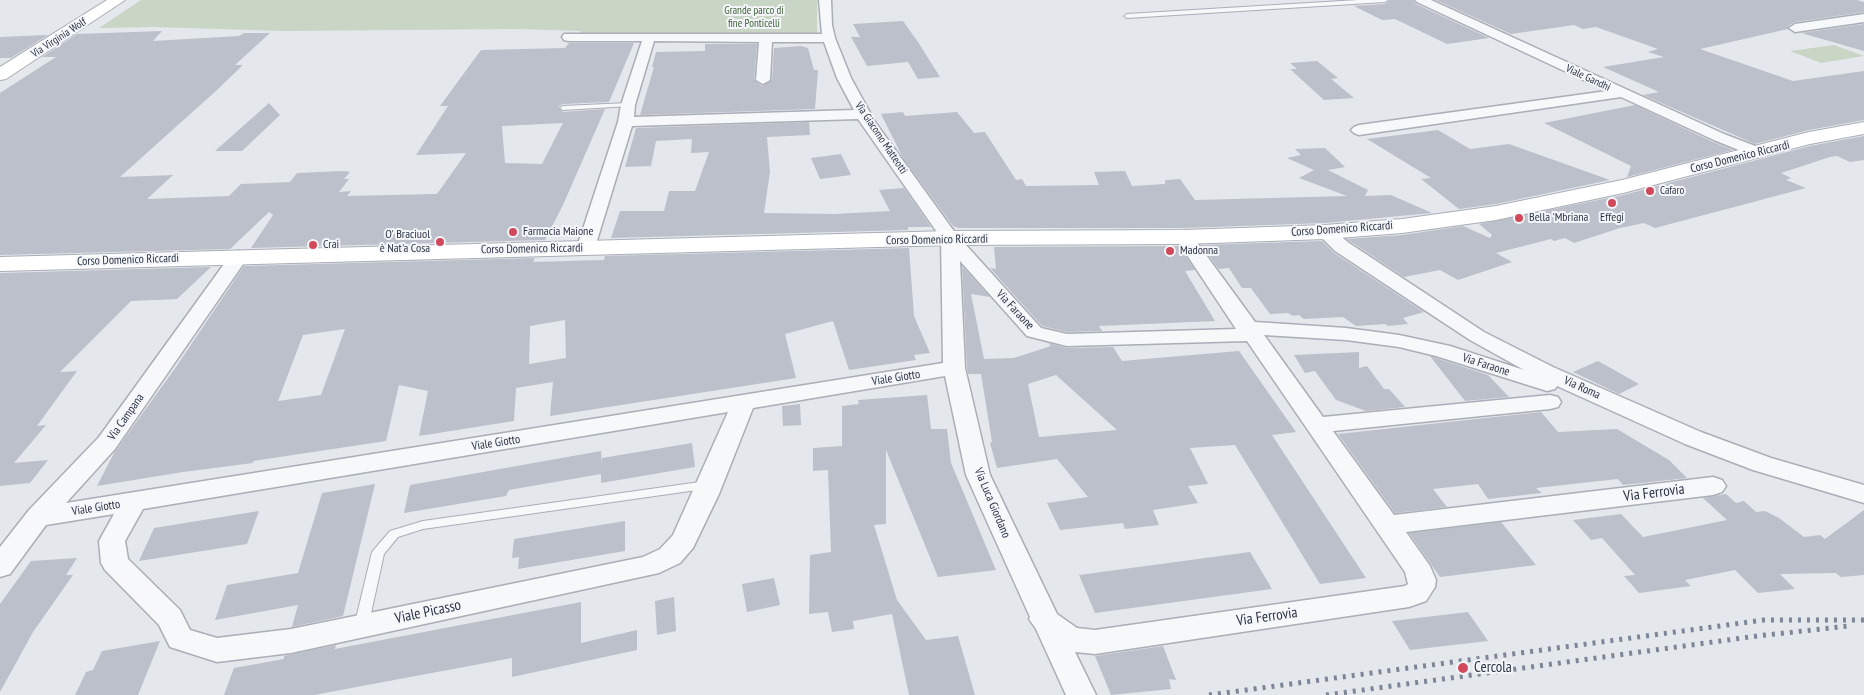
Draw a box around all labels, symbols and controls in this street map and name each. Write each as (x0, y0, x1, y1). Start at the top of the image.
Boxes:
park label: Grande parco di fine Ponticelli (724, 4, 784, 30)
street label: Via Virginia Wolf (29, 15, 89, 61)
street label: Viale Gandhi (1563, 62, 1613, 94)
street label: Via Giacomo Matteotti (852, 99, 910, 177)
street label: Corso Domenico Riccardi (1689, 138, 1791, 176)
place label: Cafaro (1660, 184, 1684, 198)
marker: Cafaro (1644, 185, 1656, 197)
marker: Effegi (1606, 197, 1618, 209)
place label: Bella 'Mbriana (1529, 211, 1588, 225)
place label: Effegi (1600, 211, 1624, 225)
marker: Bella 'Mbriana (1513, 212, 1525, 224)
street label: Corso Domenico Riccardi (1291, 218, 1393, 240)
place label: Farmacia Maione (523, 225, 593, 239)
marker: Farmacia Maione (507, 226, 519, 238)
place label: O' Braciuol è Nat'a Cosa (380, 228, 430, 256)
street label: Corso Domenico Riccardi (886, 232, 988, 248)
marker: O' Braciuol è Nat'a Cosa (434, 236, 446, 248)
place label: Crai (323, 238, 339, 252)
marker: Crai (307, 239, 319, 251)
street label: Corso Domenico Riccardi (481, 241, 583, 257)
place label: Madonna (1180, 244, 1218, 258)
marker: Madonna (1164, 245, 1176, 257)
street label: Corso Domenico Riccardi (77, 251, 179, 269)
street label: Via Faraone (993, 287, 1037, 333)
street label: Via Faraone (1461, 351, 1511, 379)
street label: Viale Giotto (871, 367, 921, 389)
street label: Via Roma (1561, 374, 1603, 402)
street label: Via Campana (105, 391, 147, 443)
street label: Viale Giotto (471, 432, 521, 454)
street label: Via Luca Giordano (971, 466, 1013, 540)
street label: Via Ferrovia (1622, 480, 1686, 506)
street label: Viale Giotto (71, 497, 121, 519)
street label: Viale Picasso (393, 596, 463, 628)
street label: Via Ferrovia (1235, 604, 1299, 630)
place label: Cercola (1474, 659, 1512, 677)
marker: Cercola (1456, 661, 1470, 675)

